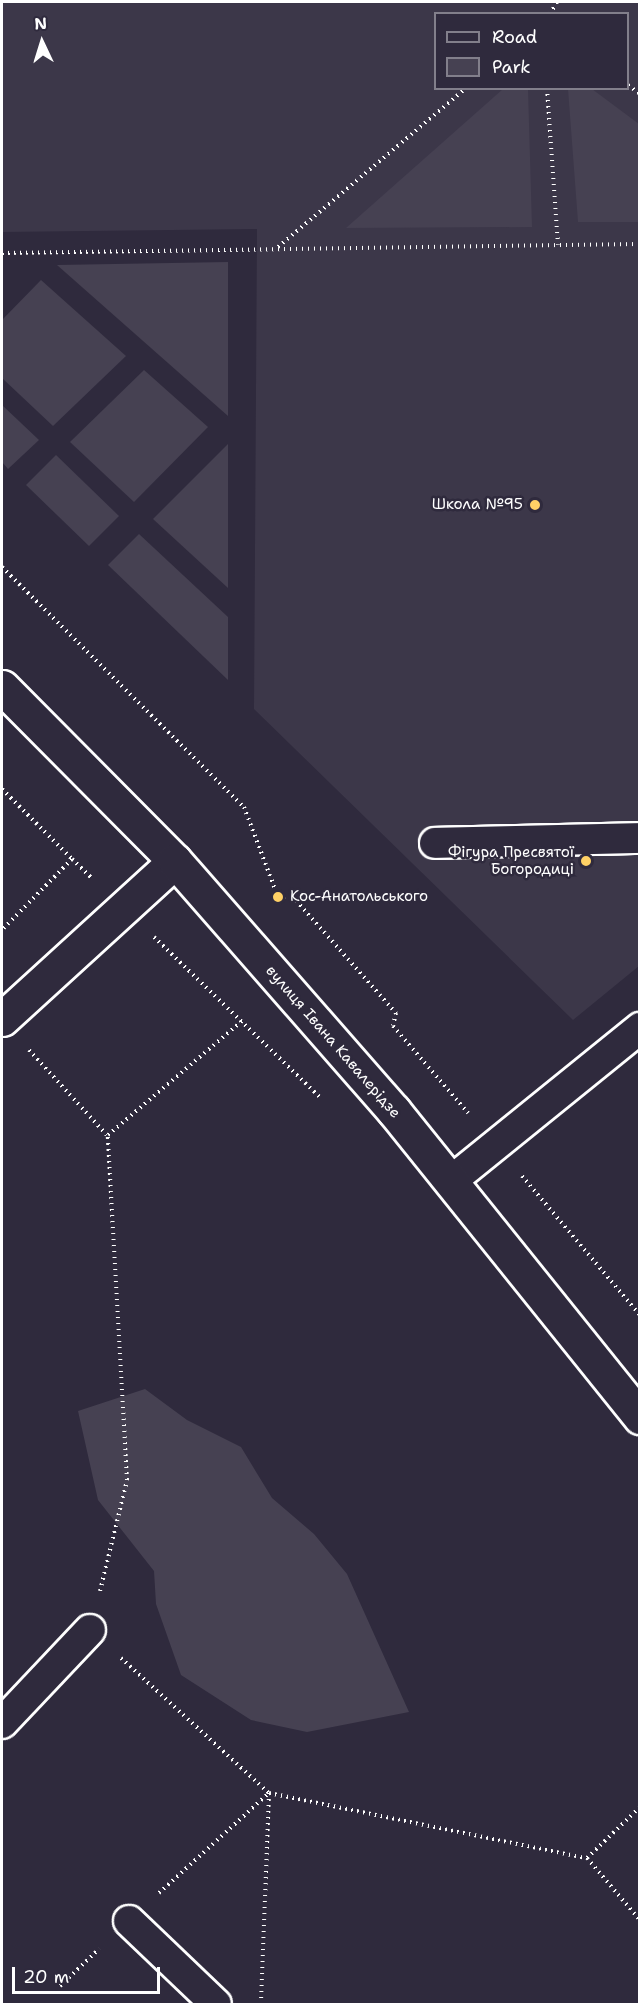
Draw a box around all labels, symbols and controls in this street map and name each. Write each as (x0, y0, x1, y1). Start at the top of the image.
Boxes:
north arrow (12, 12, 72, 72)
legend (434, 12, 629, 90)
text: N (34, 13, 48, 34)
text: Road (492, 25, 537, 49)
text: Park (492, 55, 531, 79)
place label: Школа №95 (432, 496, 523, 514)
marker: Школа №95 (528, 498, 542, 512)
place label: Фігура Пресвятої Богородиці (448, 843, 574, 878)
marker: Фігура Пресвятої Богородиці (579, 854, 593, 868)
place label: Кос-Анатольського (290, 888, 428, 906)
marker: Кос-Анатольського (271, 890, 285, 904)
street label: вулиця Івана Кавалерідзе (262, 962, 404, 1122)
scale bar (15, 1955, 164, 1993)
text: 20 m (23, 1965, 69, 1989)

